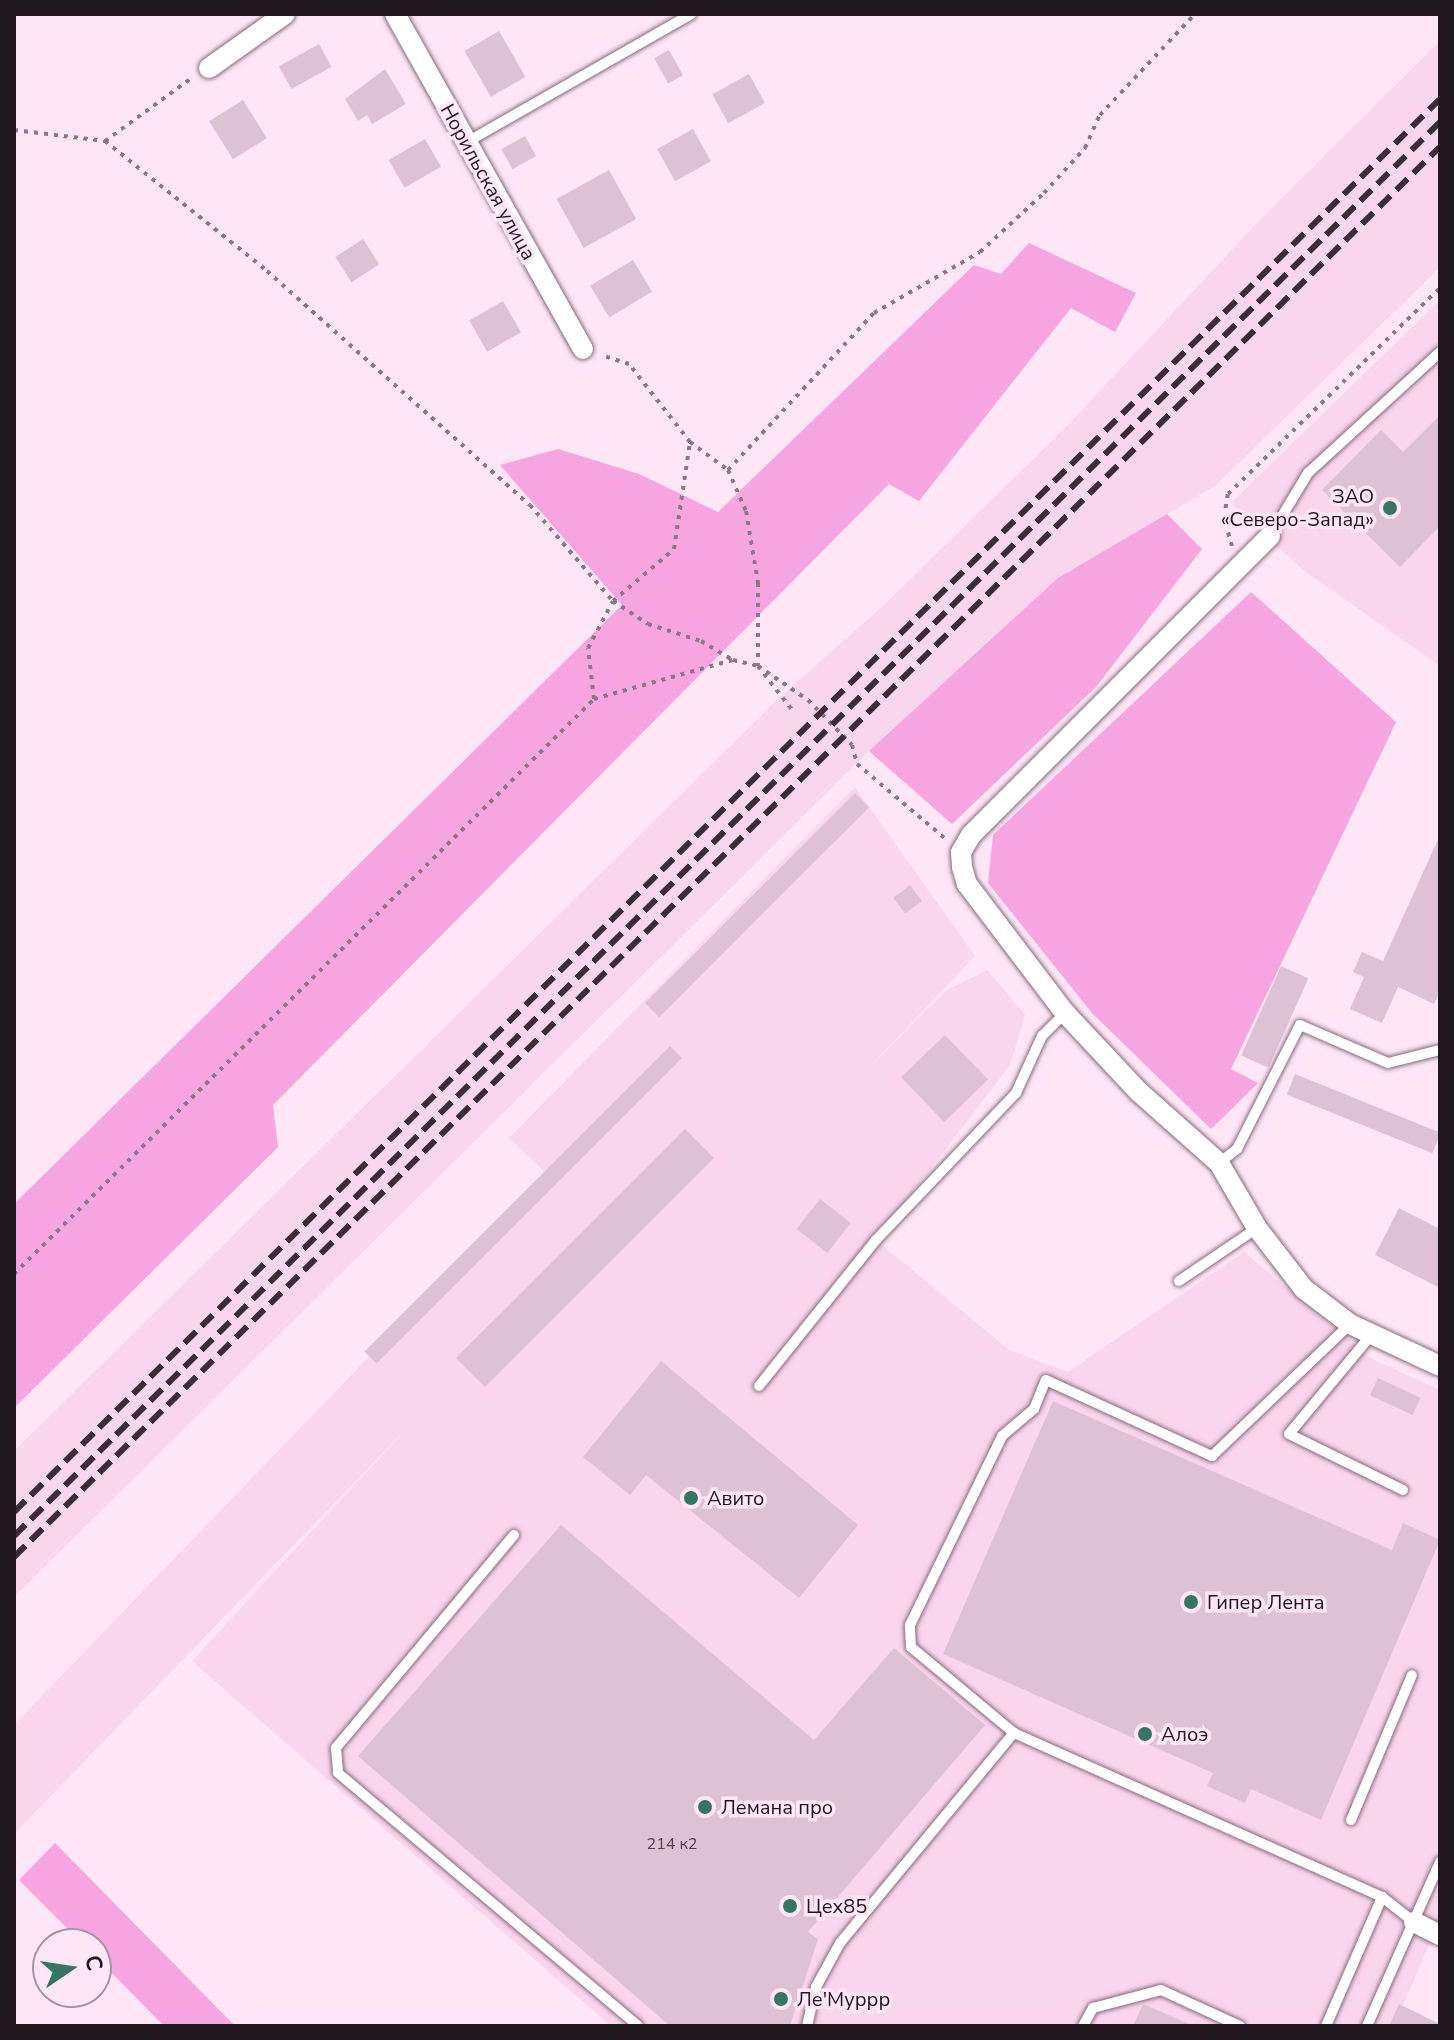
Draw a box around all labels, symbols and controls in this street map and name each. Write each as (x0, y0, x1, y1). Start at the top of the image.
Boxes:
street label: Норильская улица (435, 100, 541, 264)
place label: ЗАО «Северо-Запад» (1221, 484, 1374, 531)
marker: ЗАО «Северо-Запад» (1381, 499, 1399, 517)
place label: Авито (707, 1486, 764, 1510)
marker: Авито (682, 1489, 700, 1507)
place label: Гипер Лента (1207, 1590, 1324, 1614)
marker: Гипер Лента (1182, 1593, 1200, 1611)
place label: Алоэ (1161, 1722, 1208, 1746)
marker: Алоэ (1136, 1725, 1154, 1743)
place label: Лемана про (721, 1795, 833, 1819)
marker: Лемана про (696, 1798, 714, 1816)
house number: 214 к2 (647, 1834, 697, 1854)
place label: Цех85 (806, 1894, 867, 1918)
marker: Цех85 (781, 1897, 799, 1915)
north arrow (32, 1928, 112, 2008)
text: С (77, 1952, 110, 1974)
place label: Ле'Муррр (797, 1987, 890, 2011)
marker: Ле'Муррр (772, 1990, 790, 2008)

